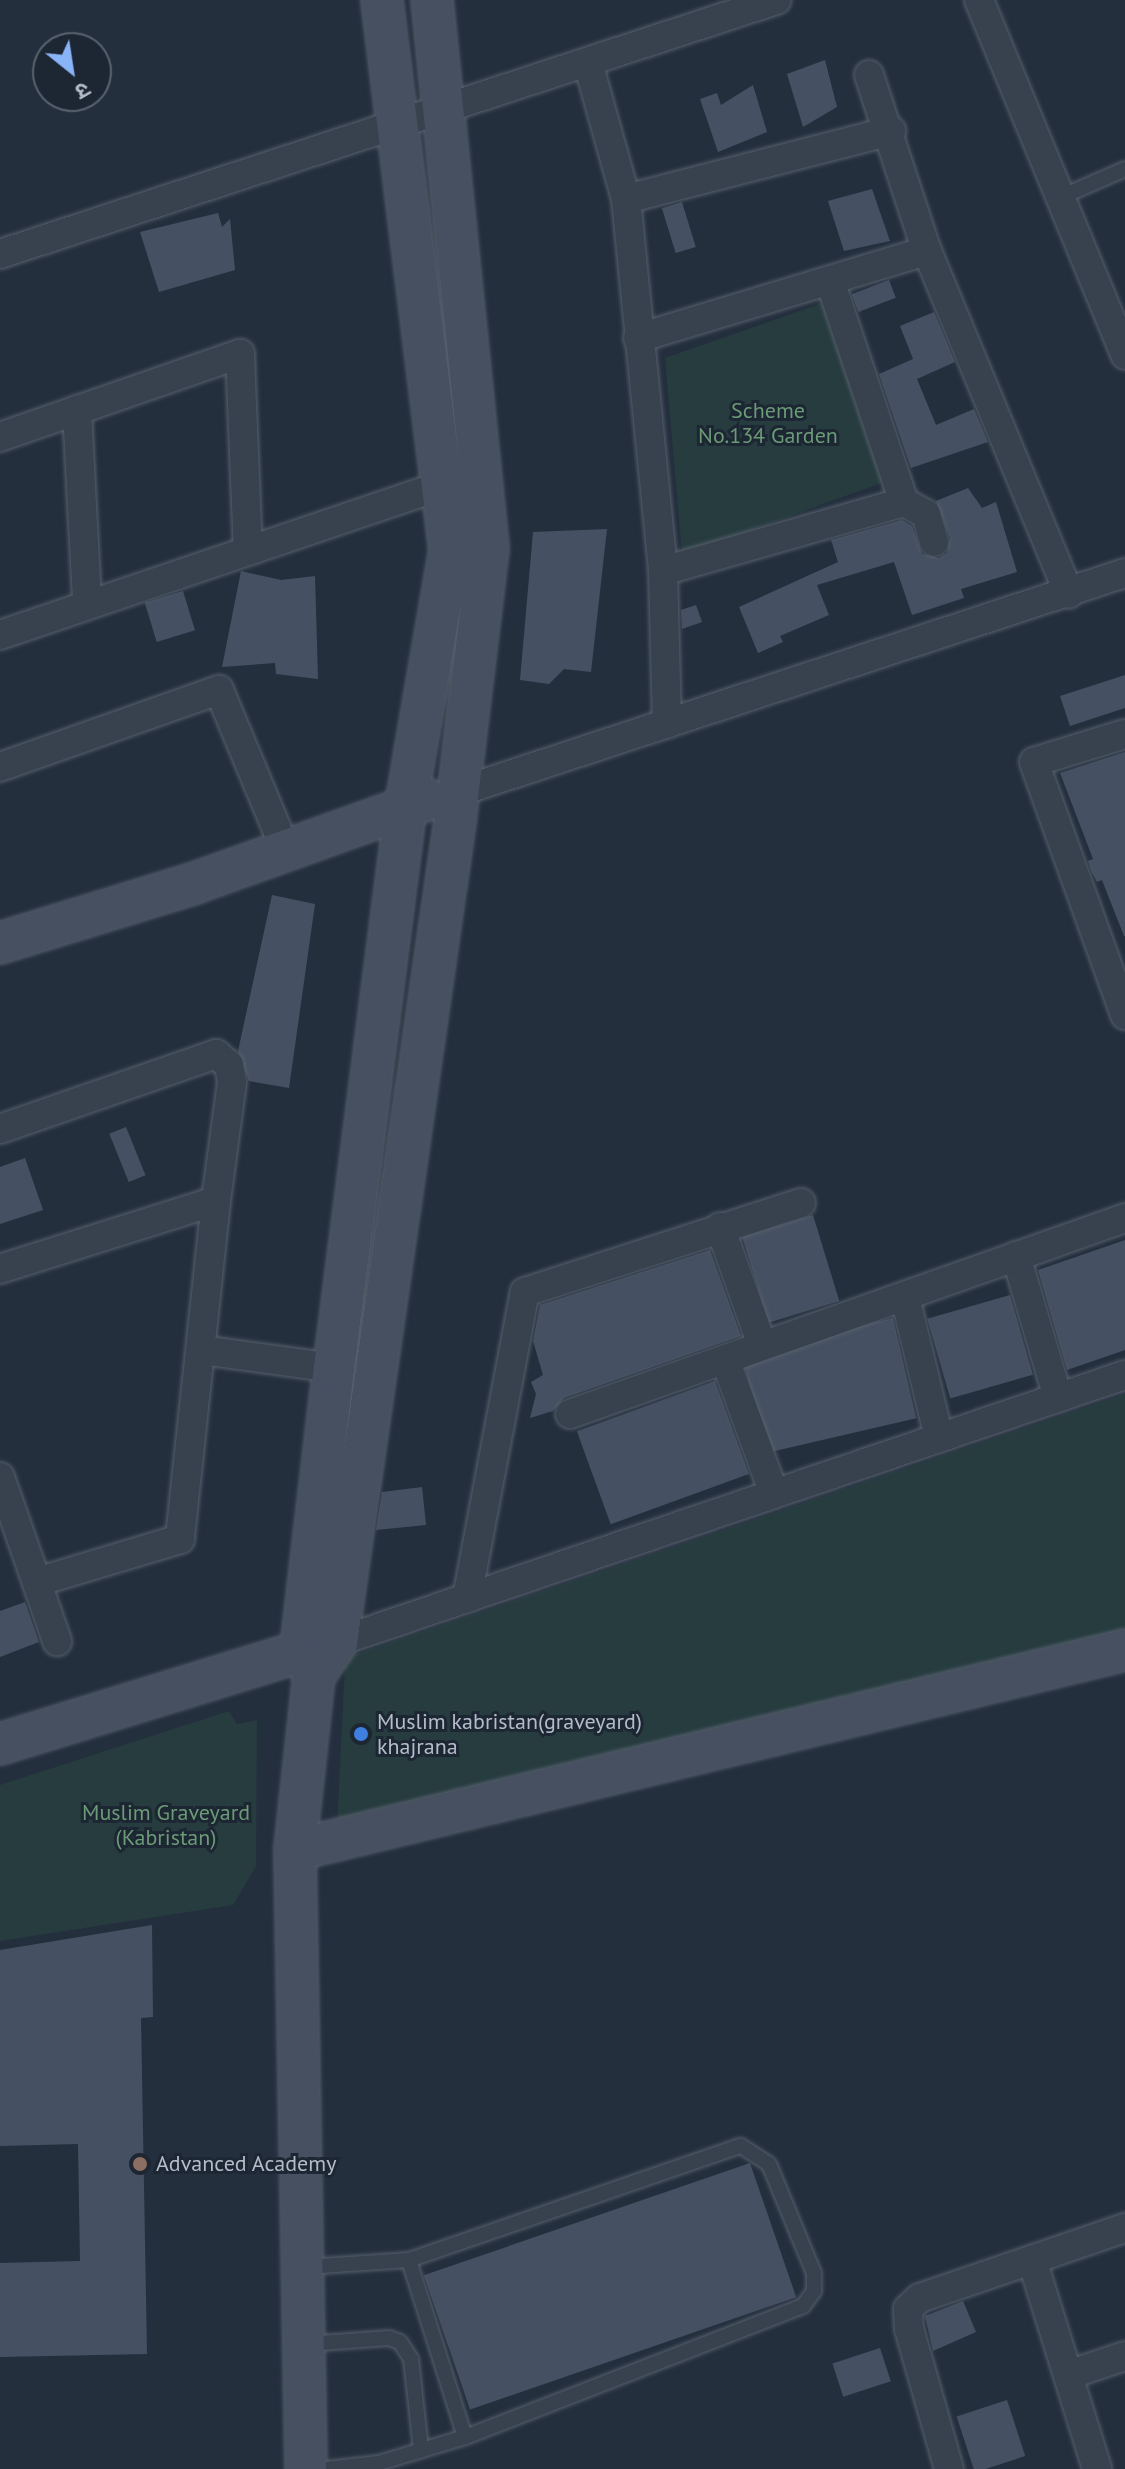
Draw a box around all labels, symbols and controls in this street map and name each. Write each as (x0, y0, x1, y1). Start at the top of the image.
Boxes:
north arrow (32, 32, 112, 112)
text: उ (70, 76, 96, 106)
park label: Scheme No.134 Garden (698, 397, 838, 448)
place label: Muslim kabristan(graveyard) khajrana (377, 1708, 642, 1760)
marker: Muslim kabristan(graveyard) khajrana (352, 1725, 370, 1743)
park label: Muslim Graveyard (Kabristan) (82, 1799, 250, 1850)
place label: Advanced Academy (156, 2151, 337, 2177)
marker: Advanced Academy (131, 2155, 149, 2173)

